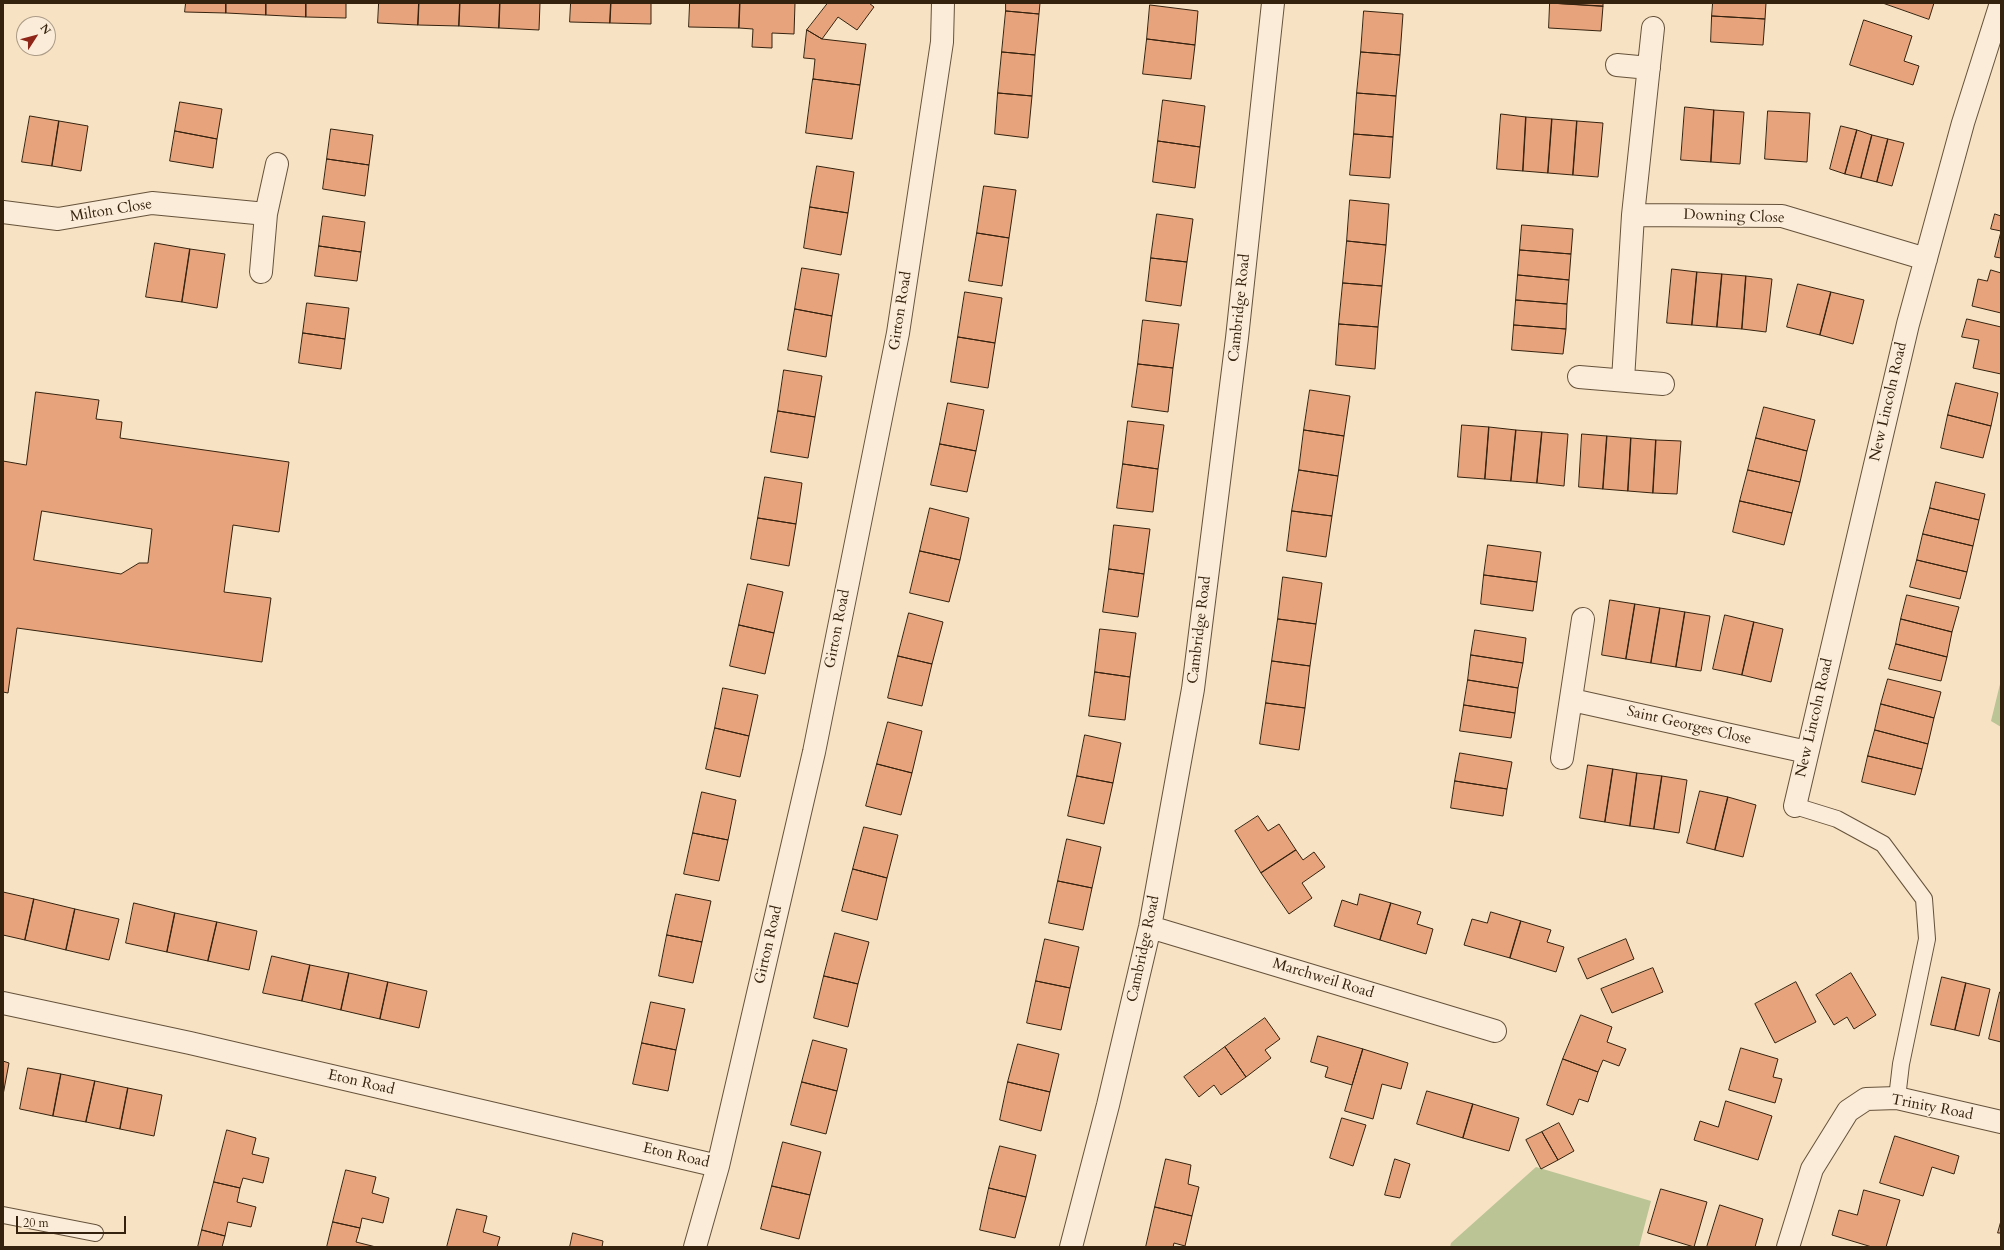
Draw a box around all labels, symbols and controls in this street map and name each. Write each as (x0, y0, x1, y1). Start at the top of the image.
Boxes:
north arrow (16, 16, 56, 56)
text: N (36, 21, 54, 38)
street label: Milton Close (69, 196, 153, 226)
street label: Downing Close (1683, 206, 1785, 228)
street label: Cambridge Road (1225, 253, 1255, 363)
street label: Girton Road (886, 270, 916, 352)
street label: New Lincoln Road (1867, 341, 1911, 463)
street label: Cambridge Road (1184, 575, 1216, 685)
street label: Girton Road (822, 588, 854, 670)
street label: New Lincoln Road (1793, 657, 1837, 779)
street label: Saint Georges Close (1625, 703, 1753, 749)
street label: Cambridge Road (1124, 894, 1164, 1004)
street label: Girton Road (751, 904, 787, 986)
street label: Marchweil Road (1270, 955, 1376, 1003)
street label: Eton Road (326, 1067, 396, 1099)
street label: Trinity Road (1889, 1091, 1975, 1125)
street label: Eton Road (641, 1140, 711, 1172)
scale bar (18, 1208, 128, 1234)
text: 20 m (23, 1215, 49, 1231)

